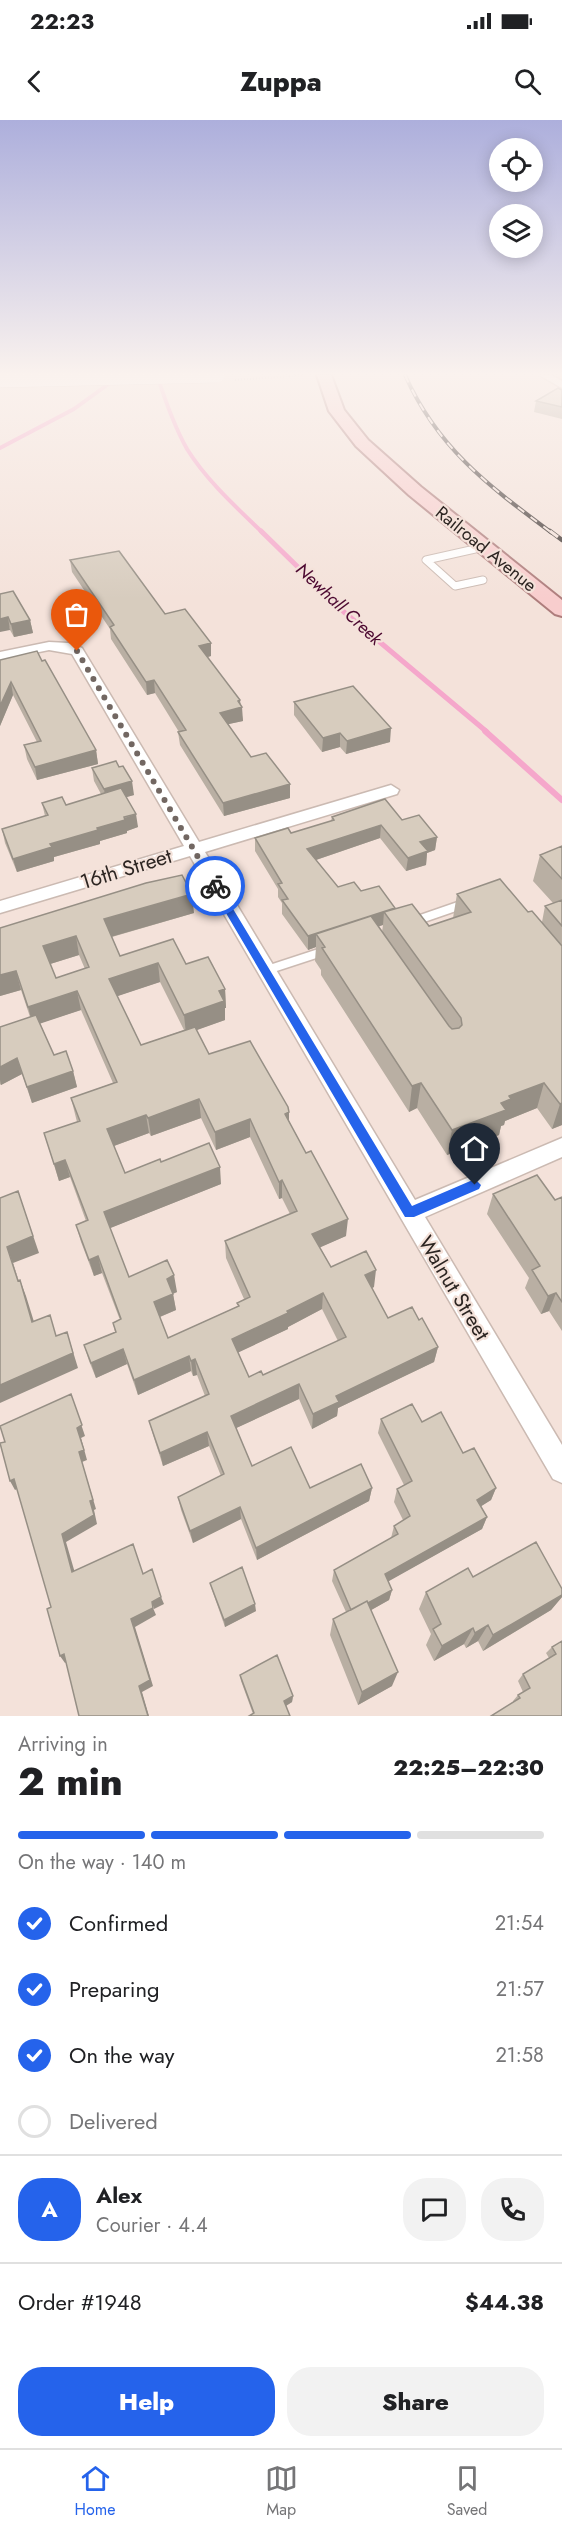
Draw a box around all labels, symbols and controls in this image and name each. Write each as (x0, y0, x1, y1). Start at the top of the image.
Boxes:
text: 22:23 (30, 5, 94, 37)
text: Zuppa (240, 62, 322, 101)
icon: back (18, 65, 51, 98)
icon: search (511, 65, 544, 98)
map controls (489, 138, 543, 258)
button: locate (489, 138, 543, 192)
button: layers (489, 204, 543, 258)
street label: Railroad Avenue (430, 500, 542, 598)
water label: Newhall Creek (290, 557, 389, 652)
pin (51, 589, 102, 651)
icon: bag (60, 598, 93, 631)
street label: 16th Street (77, 841, 175, 897)
courier (185, 856, 245, 916)
icon: bike (199, 870, 232, 903)
pin (449, 1123, 500, 1185)
icon: home (458, 1132, 491, 1165)
street label: Walnut Street (411, 1230, 497, 1346)
text: Arriving in (18, 1730, 108, 1759)
text: 22:25–22:30 (393, 1751, 544, 1783)
text: 2 min (18, 1753, 123, 1810)
text: On the way · 140 m (18, 1848, 186, 1877)
icon: check (18, 1907, 51, 1940)
text: Confirmed (69, 1907, 168, 1939)
text: 21:54 (495, 1909, 544, 1938)
icon: check (18, 1973, 51, 2006)
text: Preparing (69, 1973, 160, 2005)
text: 21:57 (496, 1975, 544, 2004)
icon: check (18, 2039, 51, 2072)
text: On the way (69, 2039, 174, 2071)
text: 21:58 (495, 2041, 544, 2070)
text: Delivered (69, 2105, 158, 2137)
button: chat (403, 2178, 466, 2241)
button: phone (481, 2178, 544, 2241)
text: Alex (96, 2179, 142, 2211)
text: A (41, 2193, 58, 2225)
text: Courier · 4.4 (96, 2211, 208, 2240)
text: Order #1948 (18, 2286, 142, 2318)
text: $44.38 (465, 2286, 544, 2318)
button: Help (18, 2367, 275, 2436)
button: Share (287, 2367, 544, 2436)
tab: Home (75, 2462, 115, 2521)
tab: Map (265, 2462, 298, 2521)
tab: Saved (447, 2462, 487, 2521)

